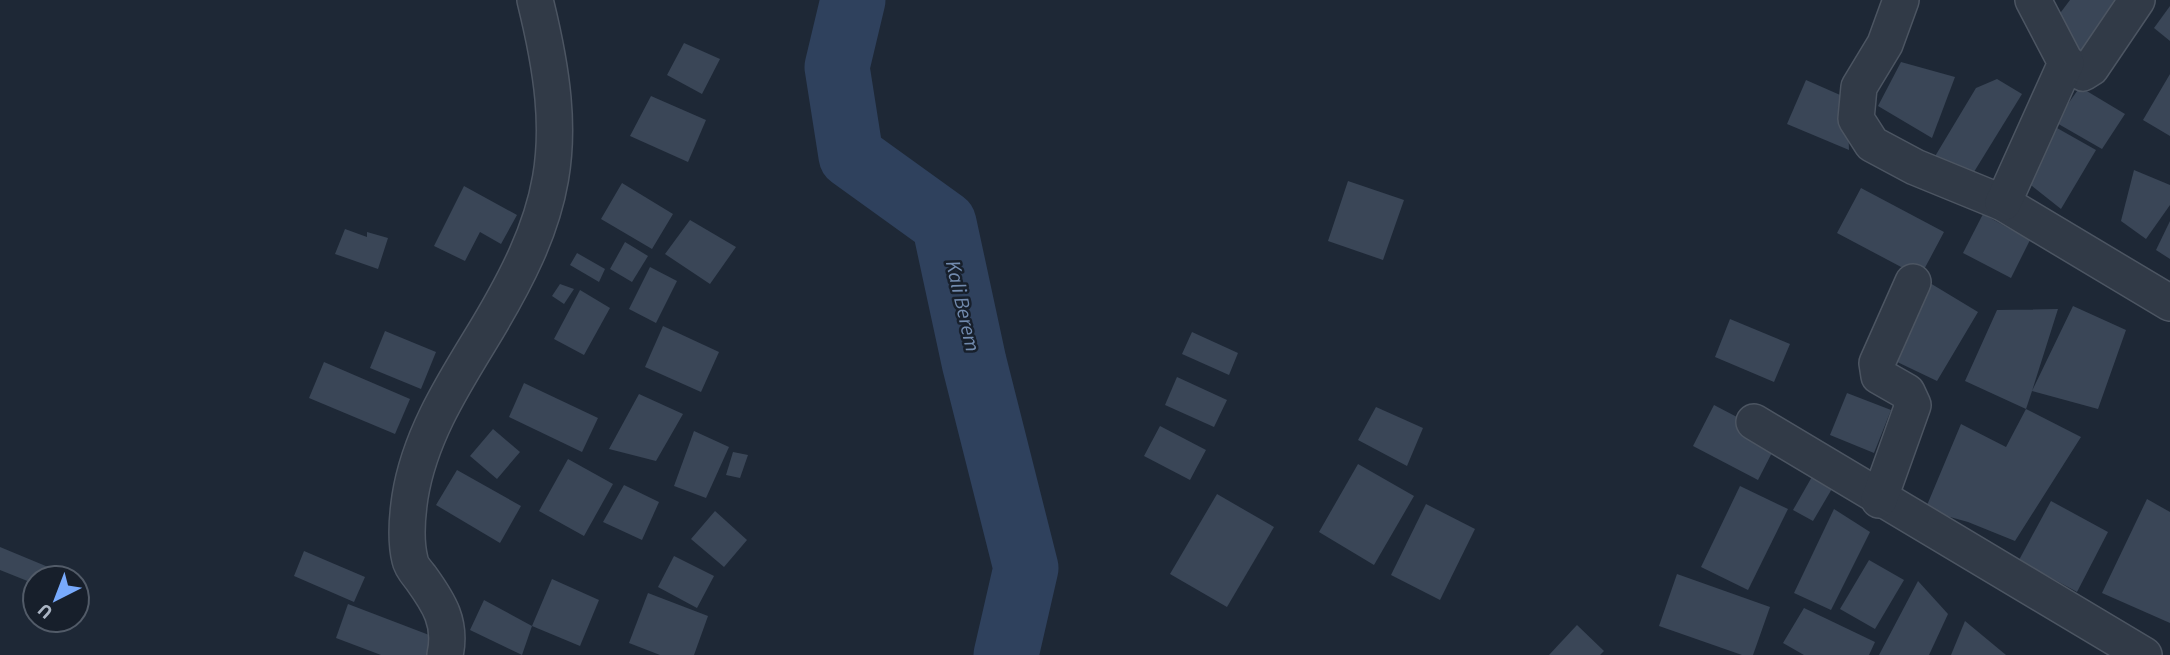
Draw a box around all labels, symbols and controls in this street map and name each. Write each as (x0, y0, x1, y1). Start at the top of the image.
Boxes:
water label: Kali Berem (938, 257, 988, 355)
north arrow (21, 564, 91, 634)
text: U (32, 596, 59, 625)

